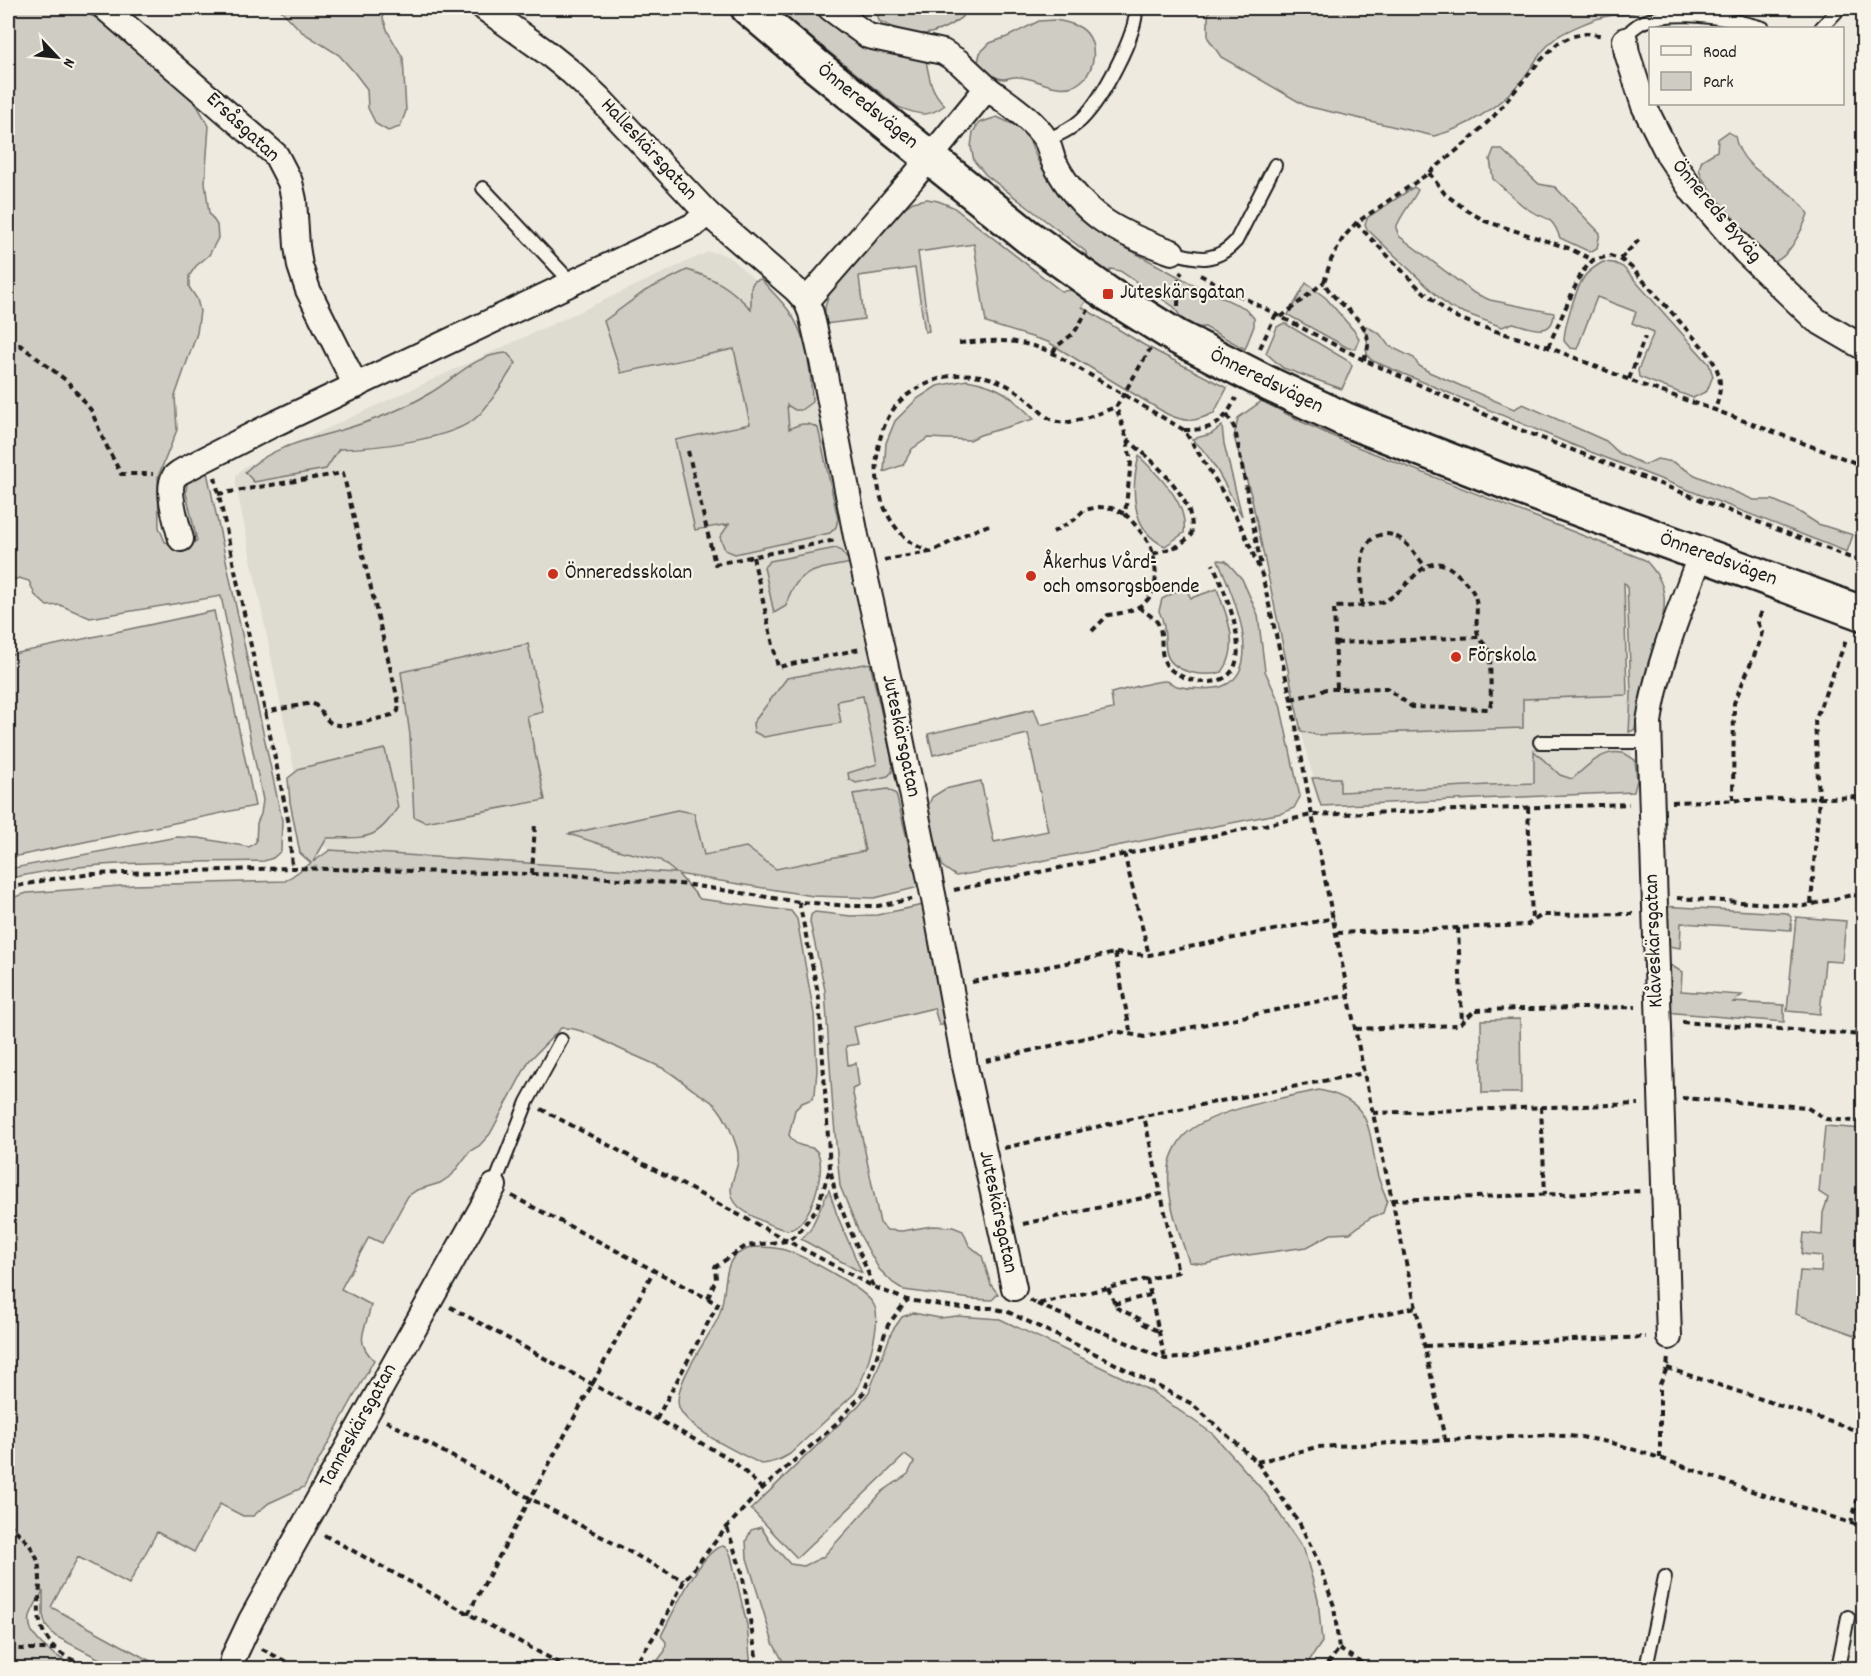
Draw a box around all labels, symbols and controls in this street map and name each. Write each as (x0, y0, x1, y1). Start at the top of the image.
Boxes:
north arrow (27, 27, 87, 87)
legend (1649, 27, 1844, 105)
text: Road (1703, 41, 1737, 66)
text: N (56, 54, 80, 71)
street label: Önneredsvägen (810, 57, 924, 157)
text: Park (1703, 71, 1734, 96)
street label: Ersåsgatan (198, 86, 286, 170)
street label: Halleskärsgatan (592, 92, 704, 208)
street label: Önnereds Byväg (1664, 154, 1768, 270)
place label: Juteskärsgatan (1120, 279, 1245, 309)
marker: Juteskärsgatan (1101, 287, 1115, 301)
street label: Önneredsvägen (1204, 342, 1328, 422)
street label: Önneredsvägen (1655, 525, 1781, 595)
place label: Åkerhus Vård- och omsorgsboende (1043, 549, 1199, 603)
place label: Önneredsskolan (565, 559, 692, 589)
marker: Önneredsskolan (546, 567, 560, 581)
marker: Åkerhus Vård- och omsorgsboende (1024, 569, 1038, 583)
place label: Förskola (1468, 642, 1537, 672)
marker: Förskola (1449, 650, 1463, 664)
street label: Juteskärsgatan (872, 672, 928, 800)
street label: Klåveskärsgatan (1638, 873, 1672, 1009)
street label: Juteskärsgatan (969, 1148, 1025, 1276)
street label: Tanneskärsgatan (312, 1358, 406, 1494)

